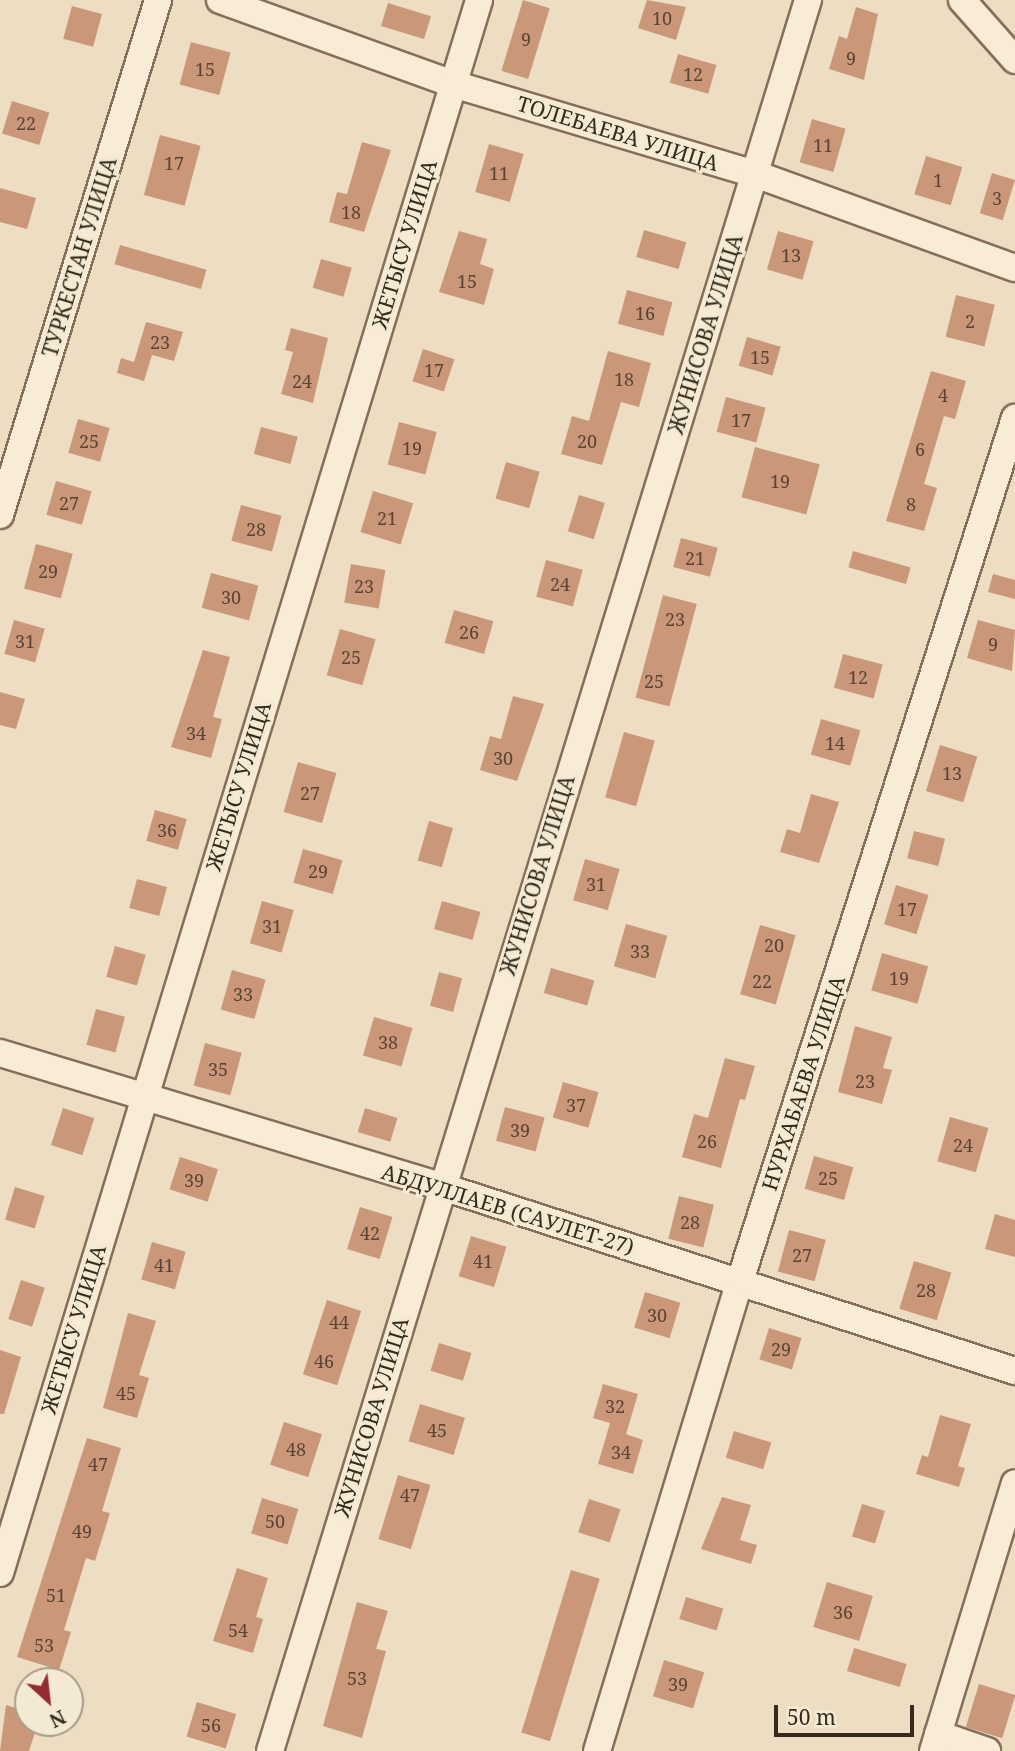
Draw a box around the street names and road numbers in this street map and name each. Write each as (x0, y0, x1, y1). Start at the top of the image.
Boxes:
street label: ТОЛЕБАЕВА УЛИЦА (514, 90, 722, 176)
street label: ТУРКЕСТАН УЛИЦА (37, 154, 121, 360)
street label: ЖЕТЫСУ УЛИЦА (366, 156, 442, 332)
street label: ЖУНИСОВА УЛИЦА (663, 231, 747, 437)
street label: ЖЕТЫСУ УЛИЦА (200, 698, 276, 874)
street label: ЖУНИСОВА УЛИЦА (495, 772, 579, 978)
street label: НУРХАБАЕВА УЛИЦА (756, 972, 850, 1194)
street label: АБДУЛЛАЕВ (САУЛЕТ-27) (379, 1159, 637, 1259)
street label: ЖЕТЫСУ УЛИЦА (35, 1241, 111, 1417)
street label: ЖУНИСОВА УЛИЦА (329, 1314, 413, 1520)

